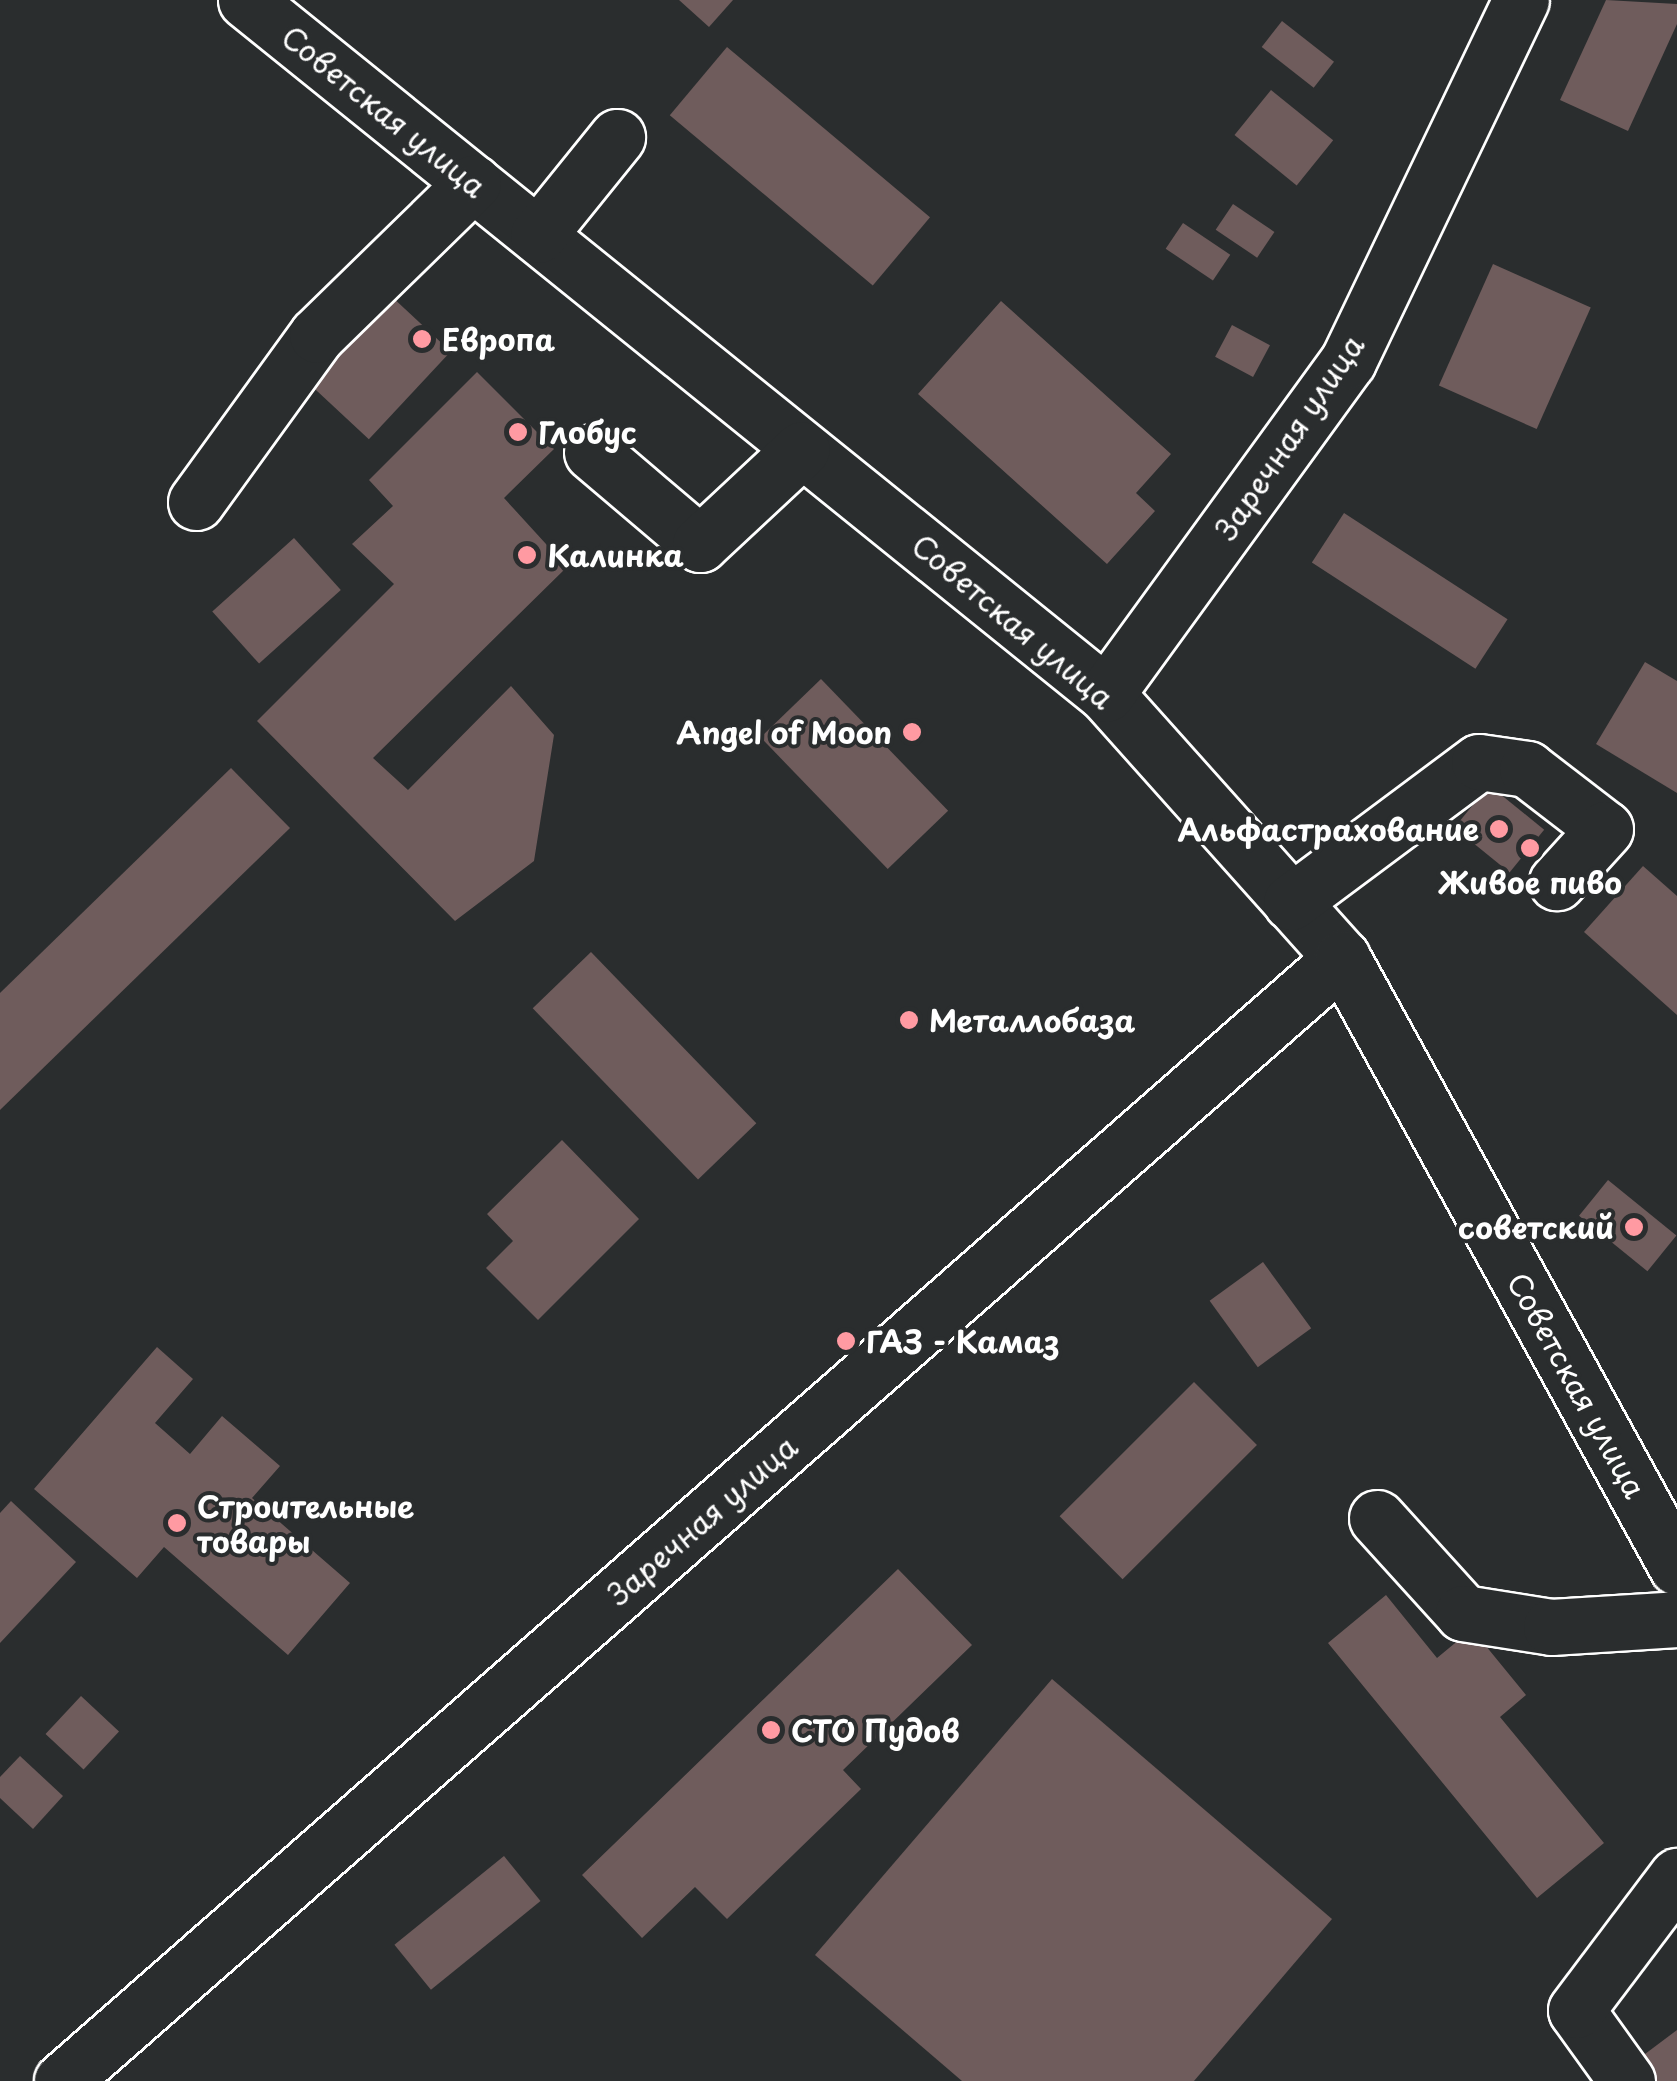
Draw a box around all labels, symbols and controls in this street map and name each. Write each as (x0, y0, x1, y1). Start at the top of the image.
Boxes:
street label: Советская улица (274, 17, 494, 205)
place label: Европа (442, 321, 555, 357)
street label: Заречная улица (1207, 327, 1371, 547)
marker: Европа (411, 328, 433, 350)
place label: Глобус (538, 414, 637, 450)
marker: Глобус (507, 421, 529, 443)
street label: Советская улица (904, 526, 1122, 716)
place label: Калинка (547, 537, 684, 573)
marker: Калинка (516, 544, 538, 566)
place label: Angel of Moon (673, 714, 892, 750)
marker: Angel of Moon (901, 721, 923, 743)
place label: Альфастрахование (1178, 811, 1479, 847)
marker: Альфастрахование (1488, 818, 1510, 840)
marker: Живое пиво (1519, 837, 1541, 859)
place label: Живое пиво (1437, 864, 1623, 900)
place label: Металлобаза (929, 1002, 1135, 1038)
marker: Металлобаза (898, 1009, 920, 1031)
place label: советский (1458, 1209, 1614, 1245)
marker: советский (1623, 1216, 1645, 1238)
street label: Советская улица (1500, 1265, 1654, 1505)
place label: ГАЗ - Камаз (866, 1323, 1059, 1359)
marker: ГАЗ - Камаз (835, 1330, 857, 1352)
street label: Заречная улица (599, 1427, 805, 1613)
place label: Строительные товары (197, 1488, 414, 1558)
marker: Строительные товары (166, 1512, 188, 1534)
place label: СТО Пудов (791, 1712, 961, 1748)
marker: СТО Пудов (760, 1719, 782, 1741)

